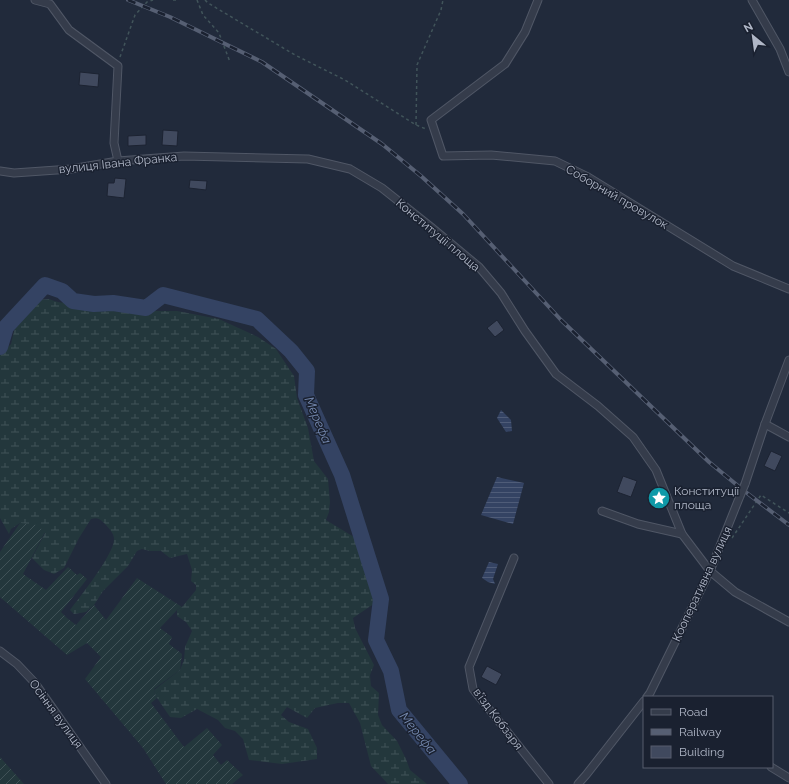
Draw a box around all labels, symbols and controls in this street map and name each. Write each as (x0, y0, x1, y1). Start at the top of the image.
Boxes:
north arrow (733, 16, 773, 56)
text: N (742, 20, 755, 35)
street label: вулиця Івана Франка (58, 150, 178, 176)
street label: Соборний провулок (563, 162, 671, 232)
street label: Конституції площа (393, 196, 483, 274)
water label: Мерефа (301, 394, 335, 446)
place label: Конституції площа (674, 484, 740, 512)
place icon: Конституції площа (646, 485, 672, 511)
street label: Кооперативна вулиця (669, 524, 735, 644)
street label: Осіння вулиця (26, 677, 86, 751)
street label: в’їзд Кобзаря (470, 685, 526, 753)
legend (643, 696, 773, 768)
text: Road (679, 705, 708, 719)
water label: Мерефа (397, 709, 440, 757)
text: Railway (679, 725, 722, 739)
text: Building (679, 745, 725, 759)

